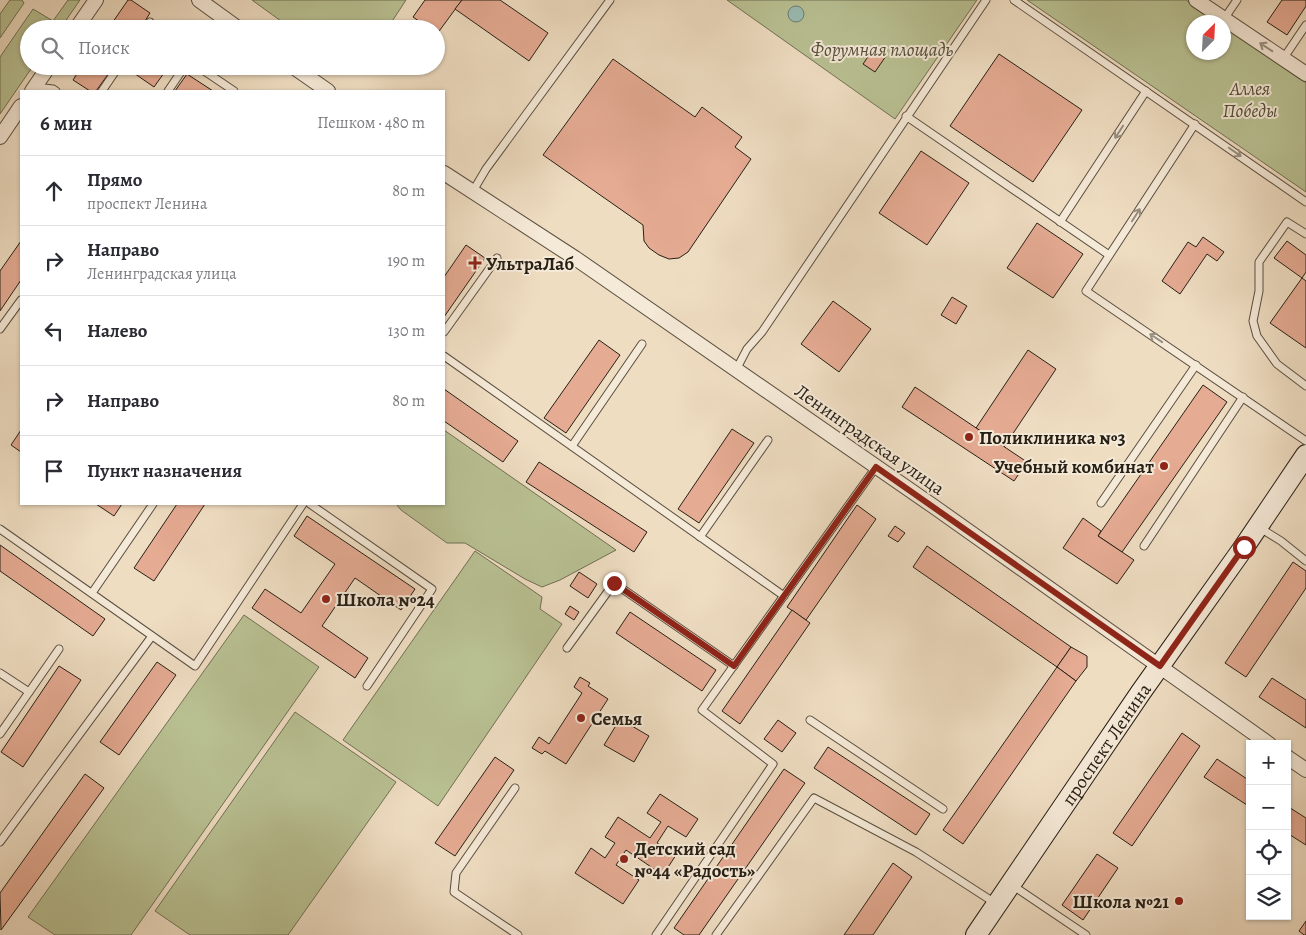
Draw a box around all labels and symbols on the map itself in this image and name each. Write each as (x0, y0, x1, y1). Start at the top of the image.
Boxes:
north arrow (1186, 15, 1231, 60)
park label: Форумная площадь (811, 37, 953, 63)
one-way arrow (1259, 42, 1273, 52)
park label: Аллея Победы (1223, 76, 1277, 124)
one-way arrow (1114, 125, 1124, 139)
one-way arrow (1228, 147, 1242, 157)
one-way arrow (1131, 208, 1141, 222)
place label: УльтраЛаб (486, 251, 574, 277)
marker: УльтраЛаб (468, 256, 482, 270)
one-way arrow (1149, 333, 1163, 343)
street label: Ленинградская улица (789, 378, 950, 502)
place label: Поликлиника №3 (979, 425, 1126, 451)
marker: Поликлиника №3 (963, 431, 975, 443)
place label: Учебный комбинат (994, 454, 1154, 480)
marker: Учебный комбинат (1158, 460, 1170, 472)
route start (1233, 536, 1256, 559)
route end (603, 572, 626, 595)
place label: Школа №24 (336, 587, 435, 613)
marker: Школа №24 (320, 593, 332, 605)
street label: проспект Ленина (1056, 678, 1158, 811)
place label: Семья (591, 706, 642, 732)
marker: Семья (575, 712, 587, 724)
place label: Детский сад №44 «Радость» (634, 836, 756, 884)
marker: Детский сад №44 «Радость» (618, 853, 630, 865)
place label: Школа №21 (1073, 889, 1169, 915)
marker: Школа №21 (1173, 895, 1185, 907)

